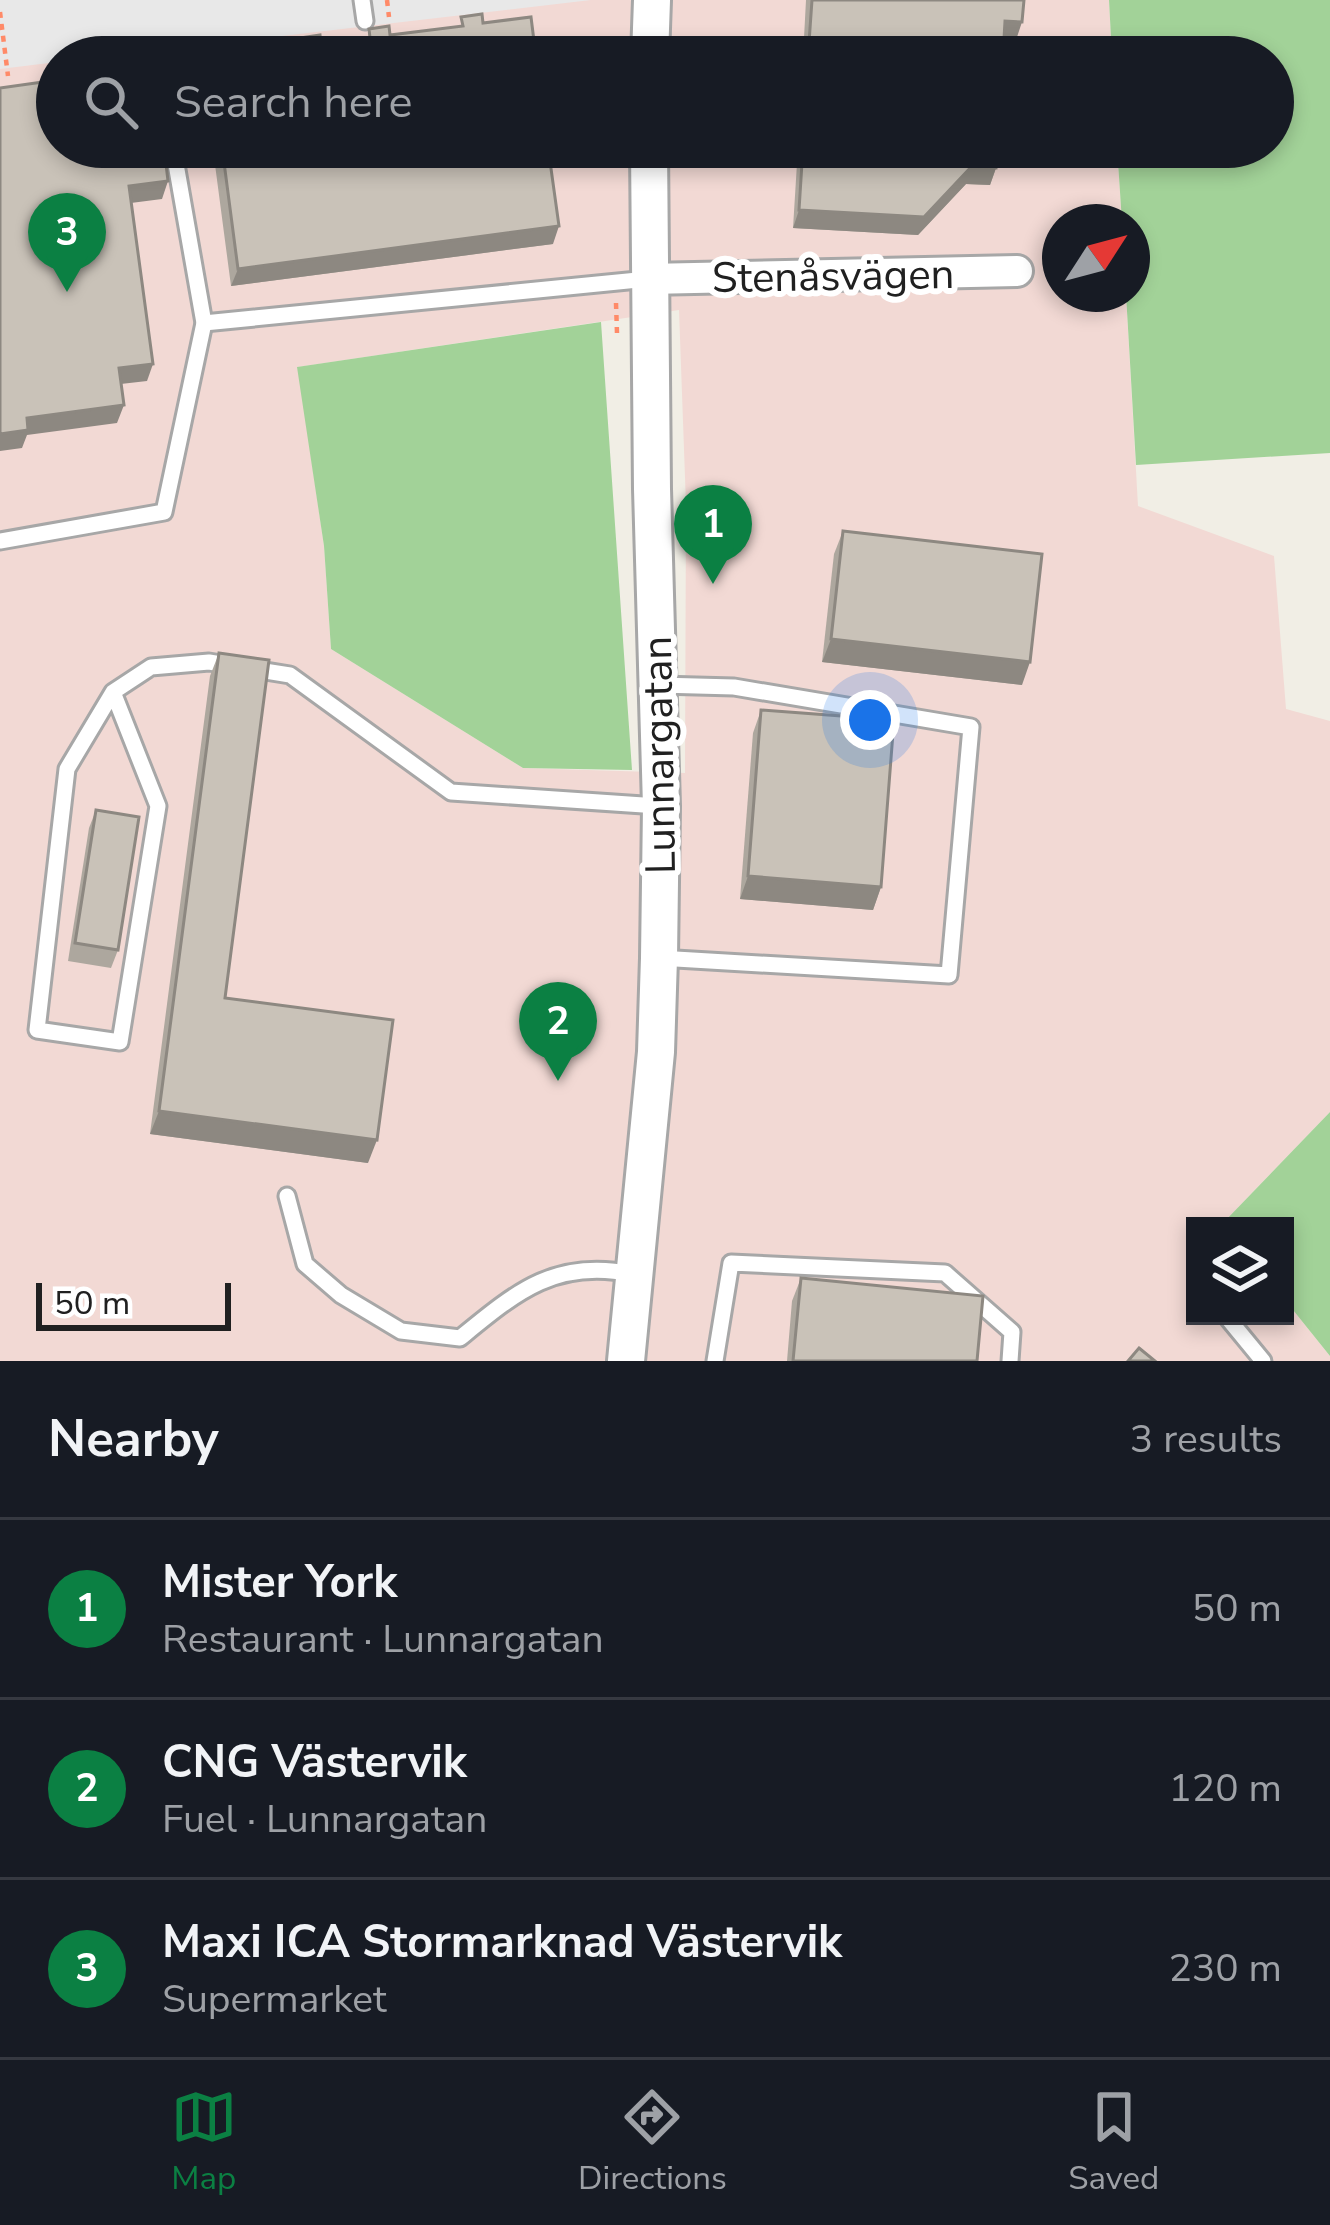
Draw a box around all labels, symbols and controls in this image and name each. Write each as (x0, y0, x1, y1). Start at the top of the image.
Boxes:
search box (36, 36, 1294, 168)
icon: search (78, 69, 144, 135)
text: Search here (174, 72, 413, 133)
pin: 3 (28, 193, 106, 292)
north arrow (1042, 204, 1150, 312)
street label: Stenåsvägen (711, 246, 955, 307)
pin: 1 (674, 485, 752, 584)
street label: Lunnargatan (629, 635, 690, 875)
your location (840, 690, 900, 750)
pin: 2 (519, 982, 597, 1081)
map controls (1186, 1217, 1294, 1325)
button: layers (1186, 1217, 1294, 1325)
scale bar (36, 1277, 231, 1330)
text: 50 m (54, 1281, 130, 1326)
text: Nearby (48, 1404, 219, 1474)
text: 3 results (1130, 1413, 1282, 1466)
text: Mister York (162, 1552, 397, 1613)
text: 1 (75, 1582, 99, 1635)
text: 50 m (1192, 1582, 1282, 1635)
text: Restaurant · Lunnargatan (162, 1613, 604, 1666)
text: CNG Västervik (162, 1732, 467, 1793)
text: 2 (75, 1762, 99, 1815)
text: 120 m (1168, 1762, 1282, 1815)
text: Fuel · Lunnargatan (162, 1793, 487, 1846)
text: Maxi ICA Stormarknad Västervik (162, 1912, 842, 1973)
text: 3 (75, 1942, 99, 1995)
text: 230 m (1168, 1942, 1282, 1995)
text: Supermarket (162, 1973, 387, 2026)
tab: Map (171, 2084, 237, 2201)
tab: Directions (578, 2084, 727, 2201)
tab: Saved (1068, 2084, 1159, 2201)

